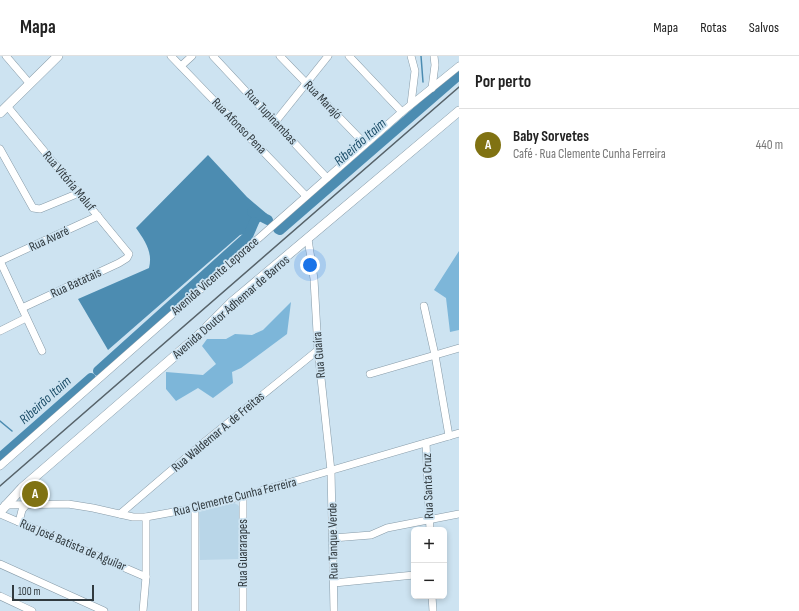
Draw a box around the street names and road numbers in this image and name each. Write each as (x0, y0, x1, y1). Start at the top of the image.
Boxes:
street label: Rua Marajó (301, 77, 345, 123)
street label: Rua Tupinambas (241, 86, 301, 148)
street label: Rua Afonso Pena (208, 95, 270, 157)
street label: Rua Vitória Maluf (39, 148, 99, 215)
street label: Rua Avaré (26, 223, 72, 255)
street label: Avenida Vicente Leporace (167, 234, 262, 319)
street label: Avenida Doutor Adhemar de Barros (168, 252, 293, 363)
street label: Rua Batatais (48, 264, 104, 302)
street label: Rua Guaíra (309, 331, 329, 379)
street label: Rua Waldemar A. de Freitas (168, 388, 268, 476)
street label: Rua Santa Cruz (419, 453, 437, 519)
street label: Rua Clemente Cunha Ferreira (172, 474, 298, 520)
street label: Rua Tanque Verde (324, 503, 342, 579)
street label: Rua José Batista de Aguilar (17, 515, 129, 575)
street label: Rua Guararapes (235, 519, 251, 587)

